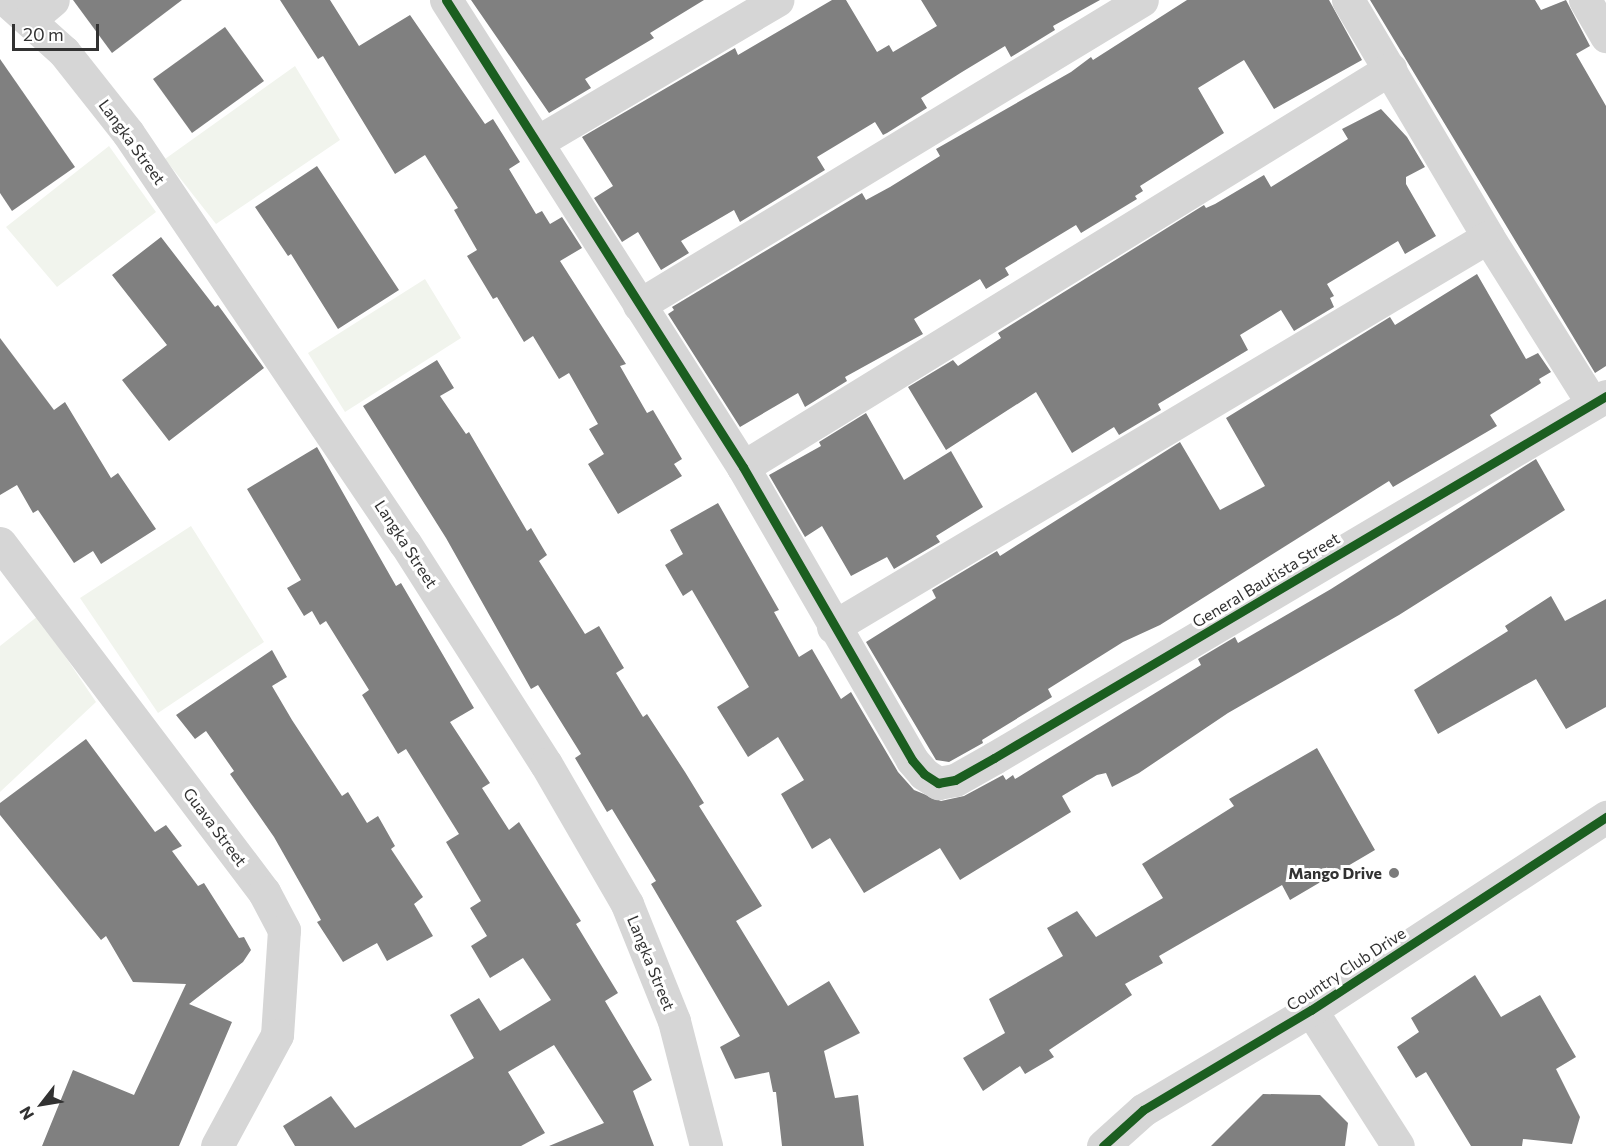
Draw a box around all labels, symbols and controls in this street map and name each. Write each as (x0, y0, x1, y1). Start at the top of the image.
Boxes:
scale bar (15, 12, 102, 50)
text: 20 m (23, 23, 64, 45)
street label: Langka Street (95, 96, 169, 188)
street label: Langka Street (371, 497, 441, 591)
street label: General Bautista Street (1189, 528, 1343, 632)
street label: Guava Street (179, 784, 251, 870)
place label: Mango Drive (1288, 863, 1382, 883)
marker: Mango Drive (1387, 866, 1401, 880)
street label: Langka Street (623, 913, 679, 1013)
street label: Country Club Drive (1283, 923, 1409, 1015)
north arrow (12, 1074, 72, 1134)
text: N (15, 1103, 37, 1124)

